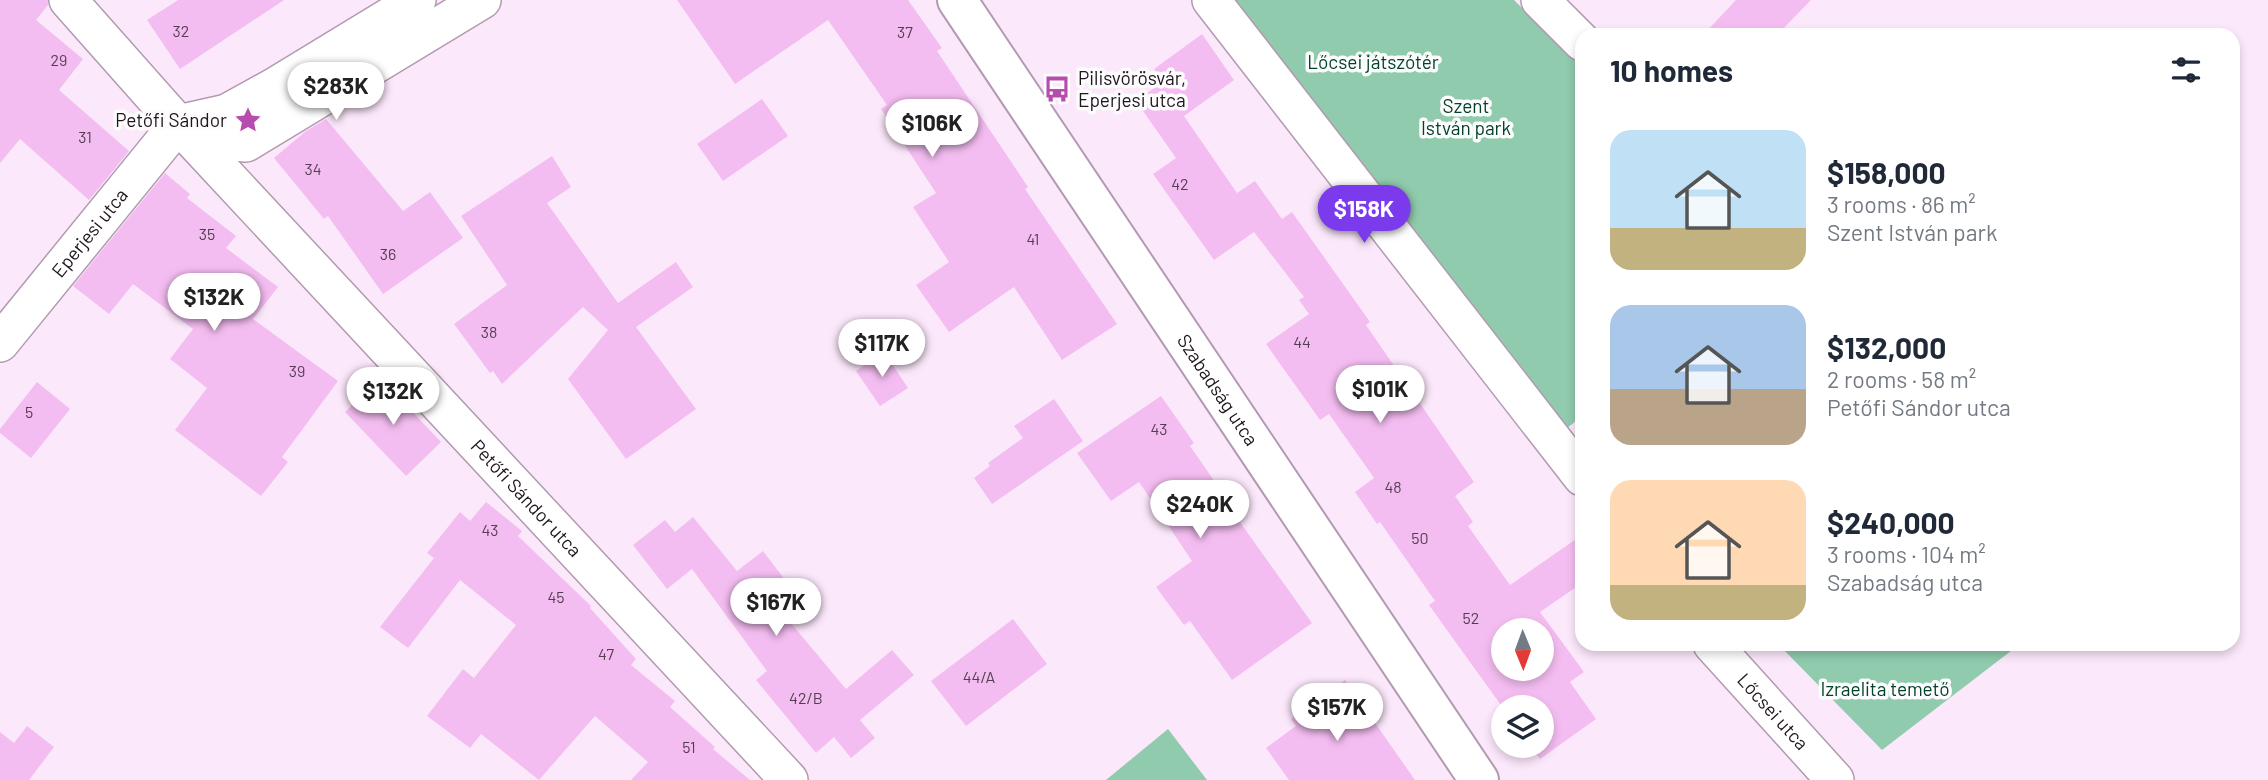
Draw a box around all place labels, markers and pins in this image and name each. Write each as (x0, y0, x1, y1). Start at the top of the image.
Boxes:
pin: $283K (287, 62, 385, 122)
place label: Pilisvörösvár, Eperjesi utca (1078, 66, 1186, 111)
bus stop icon: Pilisvörösvár, Eperjesi utca (1042, 74, 1072, 104)
pin: $106K (883, 100, 981, 159)
place icon: Petőfi Sándor (233, 105, 263, 135)
place label: Petőfi Sándor (115, 108, 227, 131)
pin: $158K (1315, 186, 1413, 245)
pin: $132K (165, 274, 263, 333)
pin: $117K (833, 320, 931, 379)
pin: $101K (1331, 366, 1429, 425)
pin: $132K (344, 368, 442, 427)
pin: $240K (1151, 480, 1249, 540)
pin: $167K (727, 578, 825, 638)
pin: $157K (1288, 684, 1386, 743)

